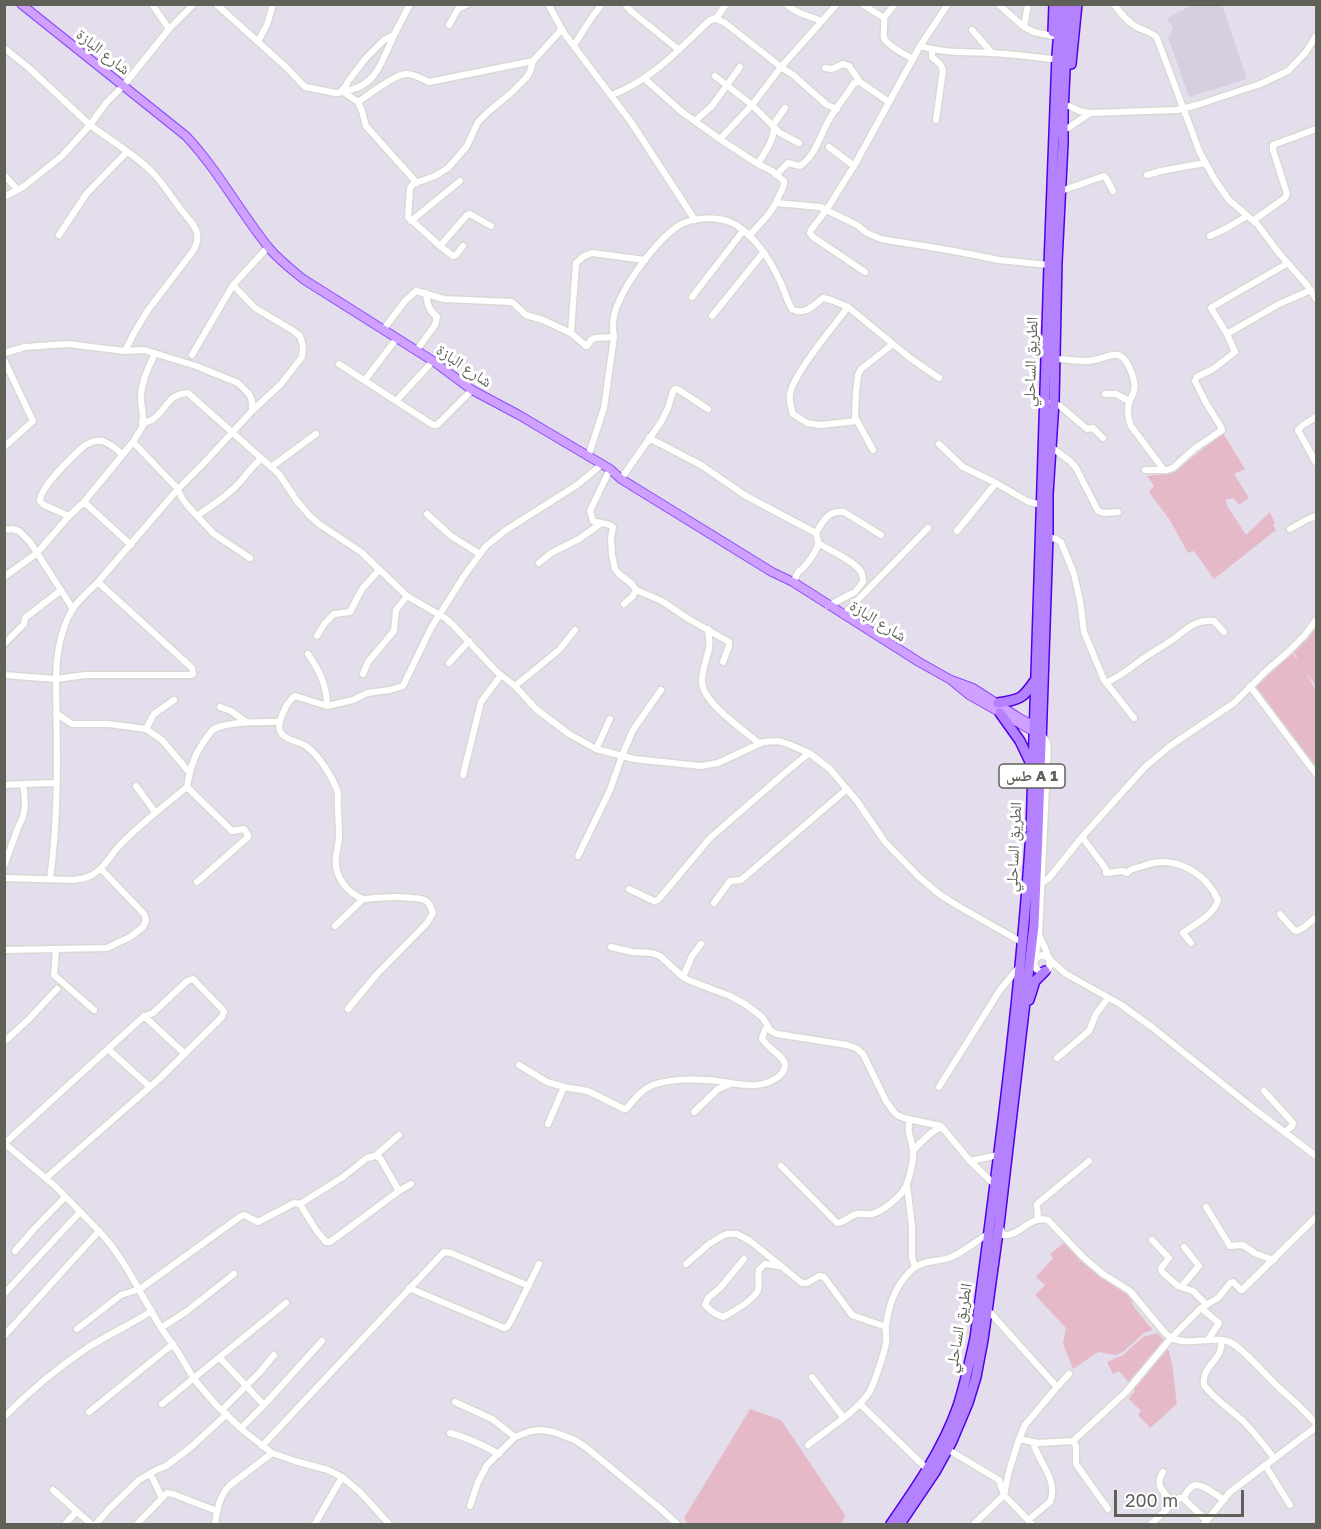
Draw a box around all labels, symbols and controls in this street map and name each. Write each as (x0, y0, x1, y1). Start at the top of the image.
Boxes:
street label: شارع البازة (72, 25, 134, 79)
street label: الطريق الساحلي (1020, 316, 1042, 408)
street label: شارع البازة (433, 340, 495, 392)
street label: شارع البازة (846, 596, 910, 646)
road number: طس A 1 (999, 764, 1065, 788)
street label: الطريق الساحلي (1002, 801, 1026, 893)
street label: الطريق الساحلي (942, 1282, 976, 1374)
scale bar (1117, 1478, 1248, 1516)
text: 200 m (1125, 1489, 1178, 1511)

